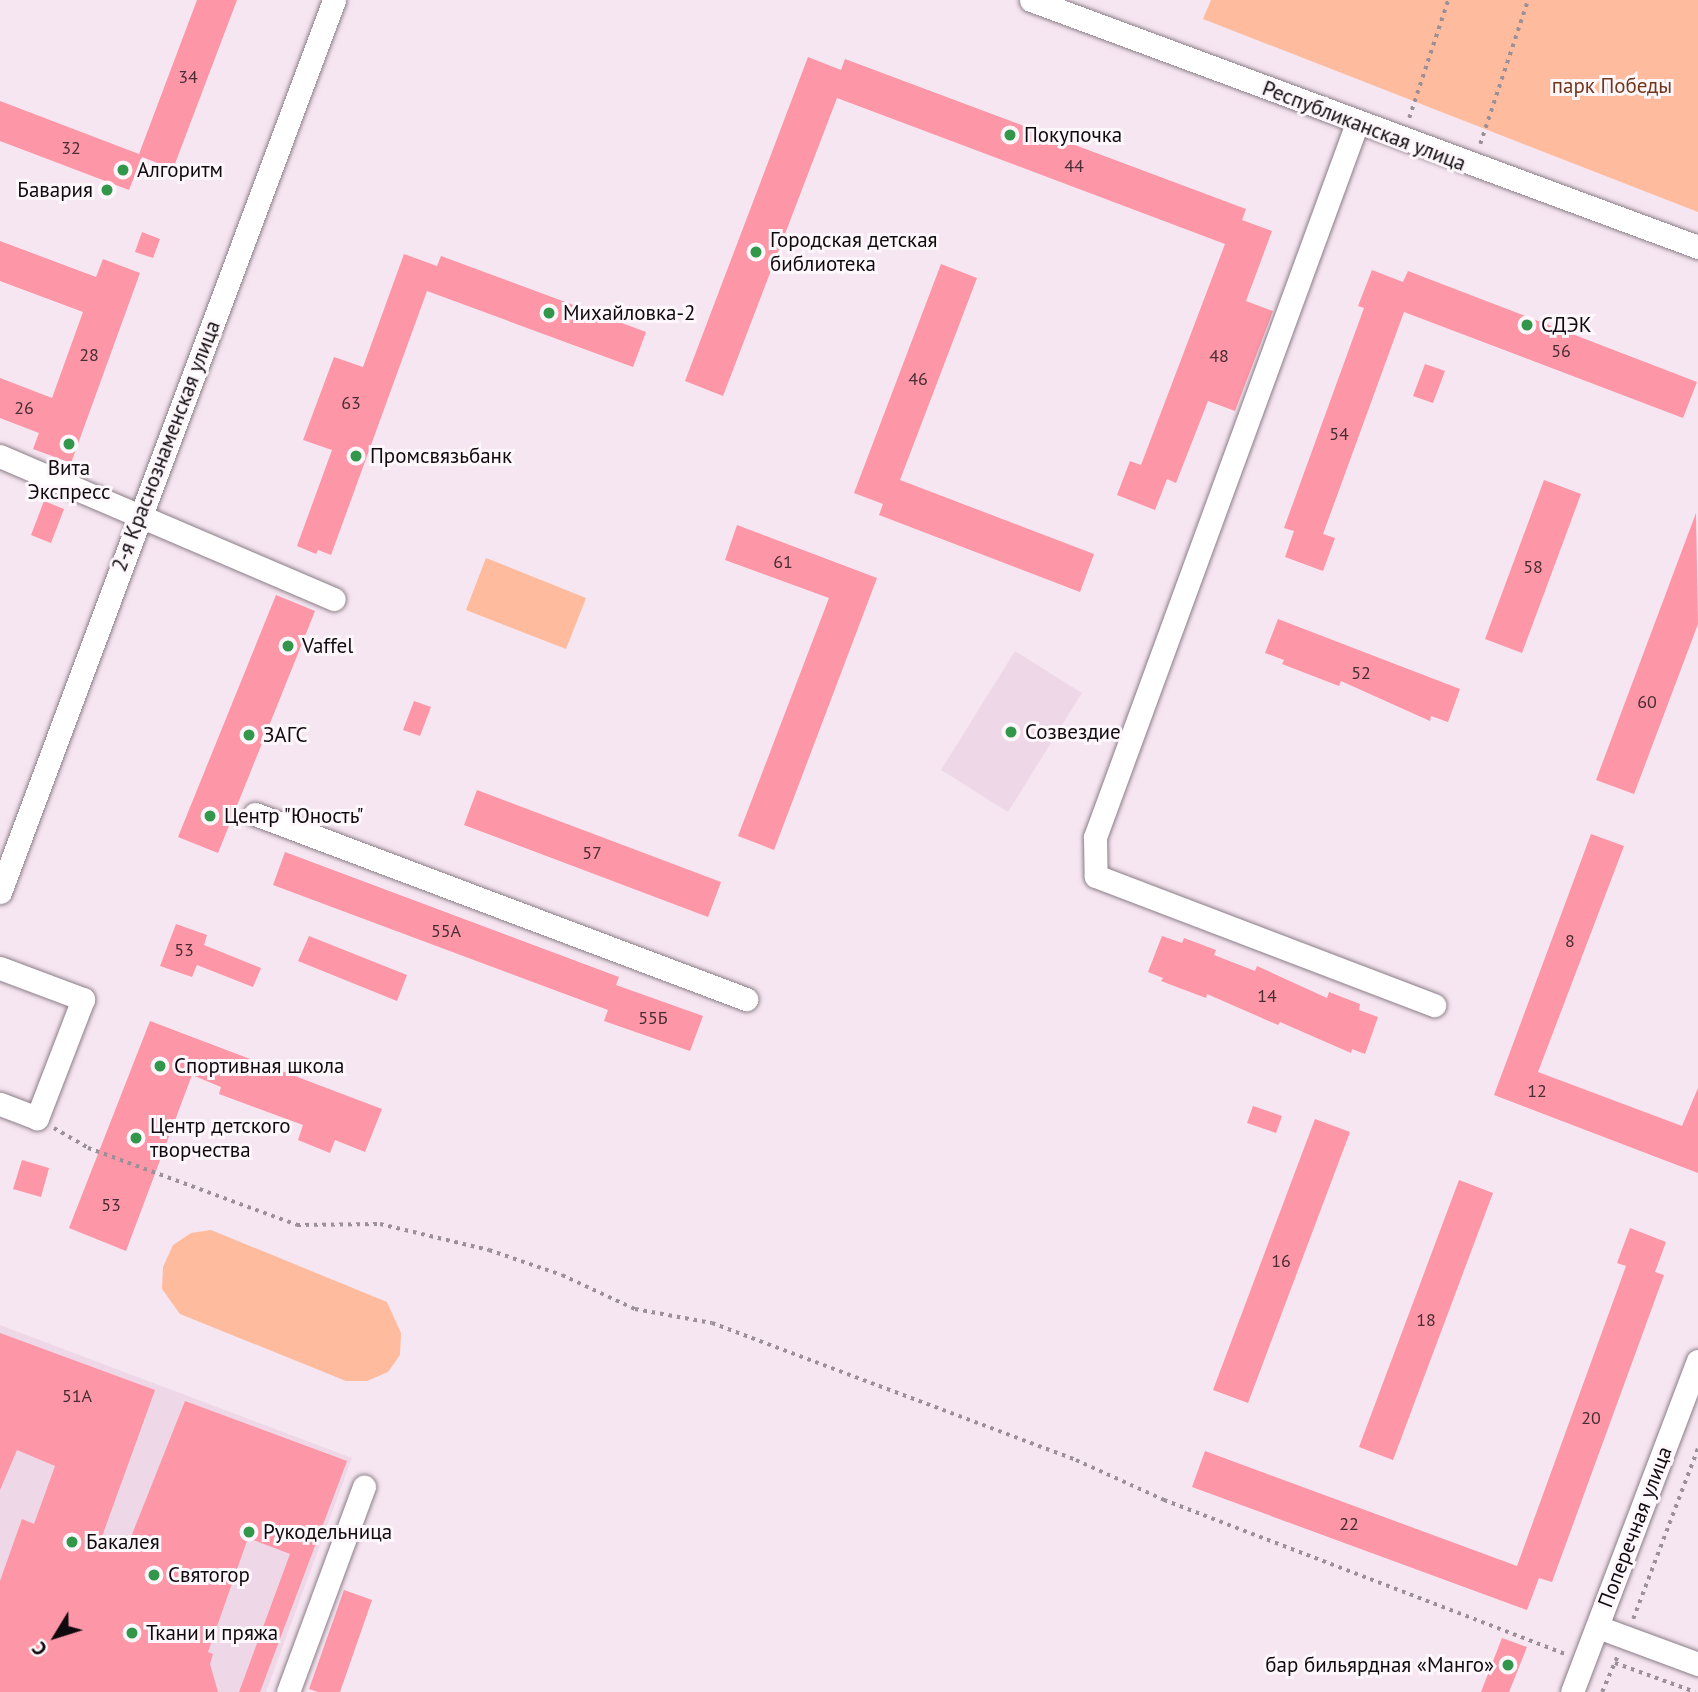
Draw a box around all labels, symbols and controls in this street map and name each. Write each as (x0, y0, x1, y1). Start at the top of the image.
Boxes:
house number: 34 (178, 66, 198, 88)
park label: парк Победы (1552, 73, 1672, 99)
street label: Республиканская улица (1259, 76, 1469, 176)
place label: Покупочка (1024, 122, 1122, 148)
marker: Покупочка (1002, 127, 1018, 143)
house number: 32 (61, 137, 81, 159)
house number: 44 (1064, 155, 1084, 177)
place label: Алгоритм (137, 157, 223, 183)
marker: Алгоритм (115, 162, 131, 178)
place label: Бавария (17, 177, 93, 203)
marker: Бавария (99, 182, 115, 198)
place label: Городская детская библиотека (770, 227, 938, 277)
marker: Городская детская библиотека (748, 244, 764, 260)
place label: Михайловка-2 (563, 300, 696, 326)
marker: Михайловка-2 (541, 305, 557, 321)
place label: СДЭК (1541, 312, 1592, 338)
street label: 2-я Краснознаменская улица (106, 317, 226, 575)
marker: СДЭК (1519, 317, 1535, 333)
house number: 56 (1551, 340, 1571, 362)
house number: 28 (79, 344, 99, 366)
house number: 48 (1209, 345, 1229, 367)
house number: 46 (908, 368, 928, 390)
house number: 63 (341, 392, 361, 414)
house number: 26 (14, 397, 34, 419)
house number: 54 (1329, 423, 1349, 445)
marker: Вита Экспресс (61, 436, 77, 452)
place label: Промсвязьбанк (370, 443, 512, 469)
marker: Промсвязьбанк (348, 448, 364, 464)
place label: Вита Экспресс (28, 455, 110, 505)
house number: 61 (773, 551, 793, 573)
house number: 58 (1523, 556, 1543, 578)
place label: Vaffel (302, 633, 353, 659)
marker: Vaffel (280, 638, 296, 654)
house number: 52 (1351, 662, 1371, 684)
house number: 60 (1637, 691, 1657, 713)
place label: Созвездие (1025, 719, 1121, 745)
place label: ЗАГС (263, 722, 307, 748)
marker: Созвездие (1003, 724, 1019, 740)
marker: ЗАГС (241, 727, 257, 743)
place label: Центр "Юность" (224, 803, 365, 829)
marker: Центр "Юность" (202, 808, 218, 824)
house number: 57 (582, 842, 602, 864)
house number: 55А (431, 920, 461, 942)
house number: 8 (1565, 930, 1575, 952)
house number: 53 (174, 939, 194, 961)
house number: 14 (1257, 985, 1277, 1007)
house number: 55Б (638, 1007, 668, 1029)
place label: Спортивная школа (174, 1053, 345, 1079)
marker: Спортивная школа (152, 1058, 168, 1074)
house number: 12 (1527, 1080, 1547, 1102)
place label: Центр детского творчества (150, 1113, 291, 1163)
marker: Центр детского творчества (128, 1130, 144, 1146)
house number: 53 (101, 1194, 121, 1216)
house number: 16 (1271, 1250, 1291, 1272)
house number: 18 (1416, 1309, 1436, 1331)
house number: 51А (62, 1385, 92, 1407)
house number: 20 (1581, 1407, 1601, 1429)
street label: Поперечная улица (1593, 1443, 1677, 1611)
house number: 22 (1339, 1513, 1359, 1535)
place label: Рукодельница (263, 1519, 392, 1545)
marker: Рукодельница (241, 1524, 257, 1540)
place label: Бакалея (86, 1529, 160, 1555)
marker: Бакалея (64, 1534, 80, 1550)
place label: Святогор (168, 1562, 250, 1588)
marker: Святогор (146, 1567, 162, 1583)
north arrow (21, 1601, 91, 1671)
place label: Ткани и пряжа (146, 1620, 278, 1646)
marker: Ткани и пряжа (124, 1625, 140, 1641)
text: С (27, 1637, 52, 1661)
place label: бар бильярдная «Манго» (1265, 1652, 1494, 1678)
marker: бар бильярдная «Манго» (1500, 1657, 1516, 1673)

